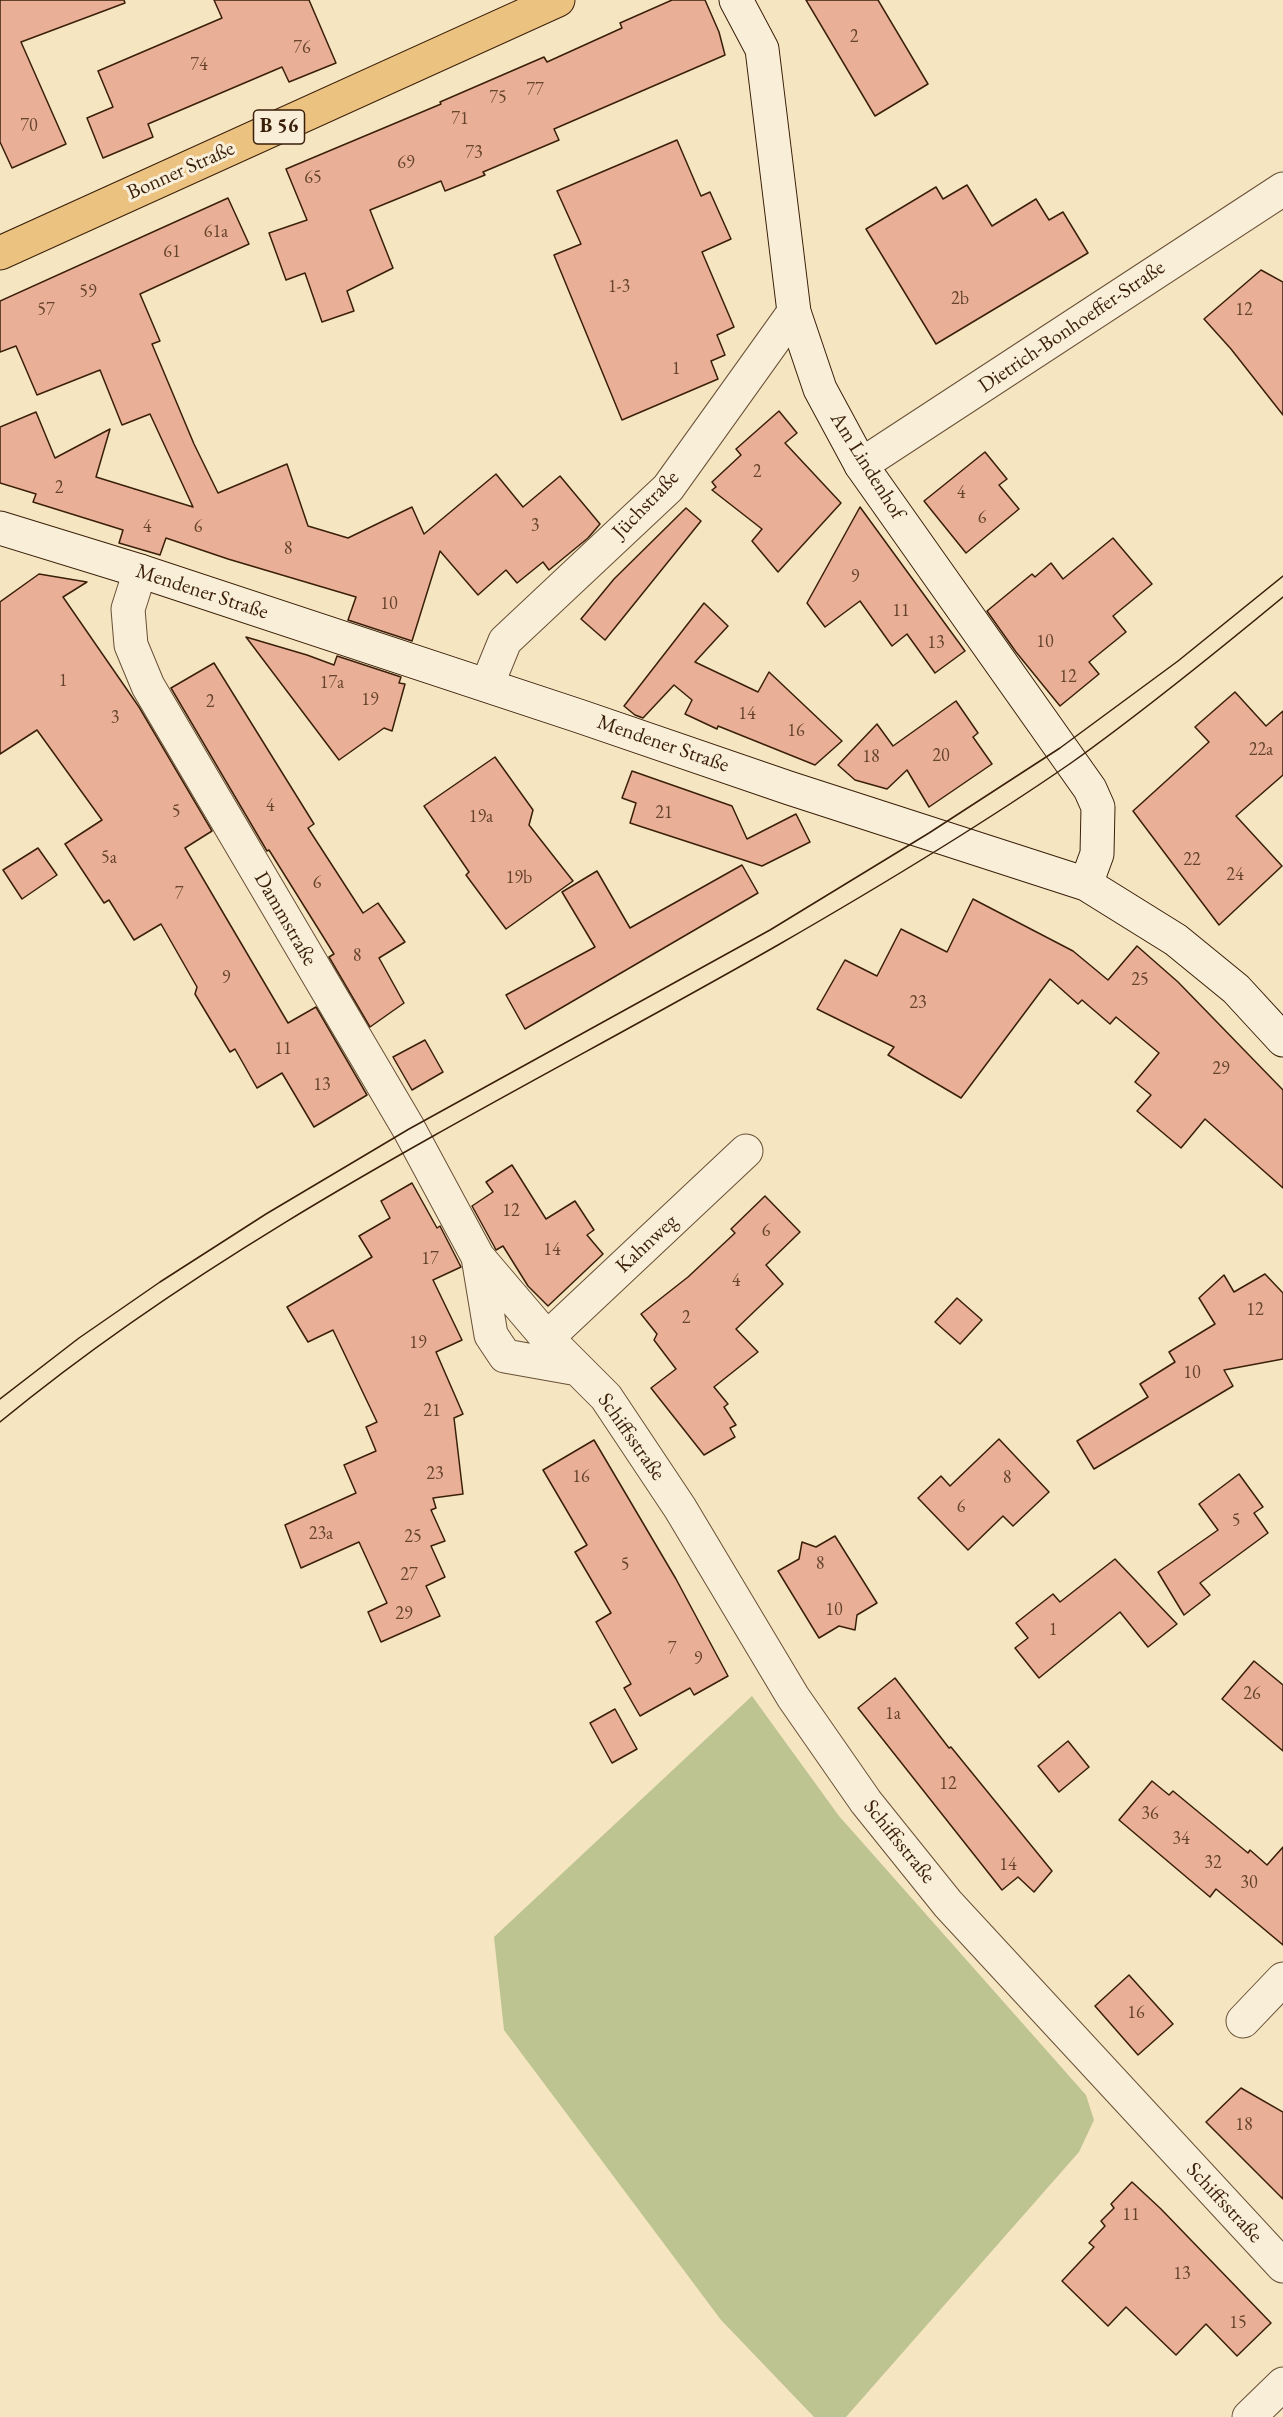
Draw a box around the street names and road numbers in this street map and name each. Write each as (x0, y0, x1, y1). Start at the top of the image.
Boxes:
road number: B 56 (254, 110, 304, 144)
street label: Bonner Straße (123, 136, 239, 206)
street label: Dietrich-Bonhoeffer-Straße (974, 255, 1170, 399)
street label: Am Lindenhof (824, 408, 910, 524)
street label: Jüchstraße (607, 466, 685, 544)
street label: Mendener Straße (133, 559, 271, 625)
street label: Mendener Straße (594, 710, 732, 778)
street label: Dammstraße (248, 867, 322, 971)
street label: Kahnweg (611, 1209, 683, 1279)
street label: Schiffsstraße (592, 1389, 670, 1485)
street label: Schiffsstraße (858, 1795, 940, 1889)
street label: Schiffsstraße (1180, 2158, 1268, 2248)

